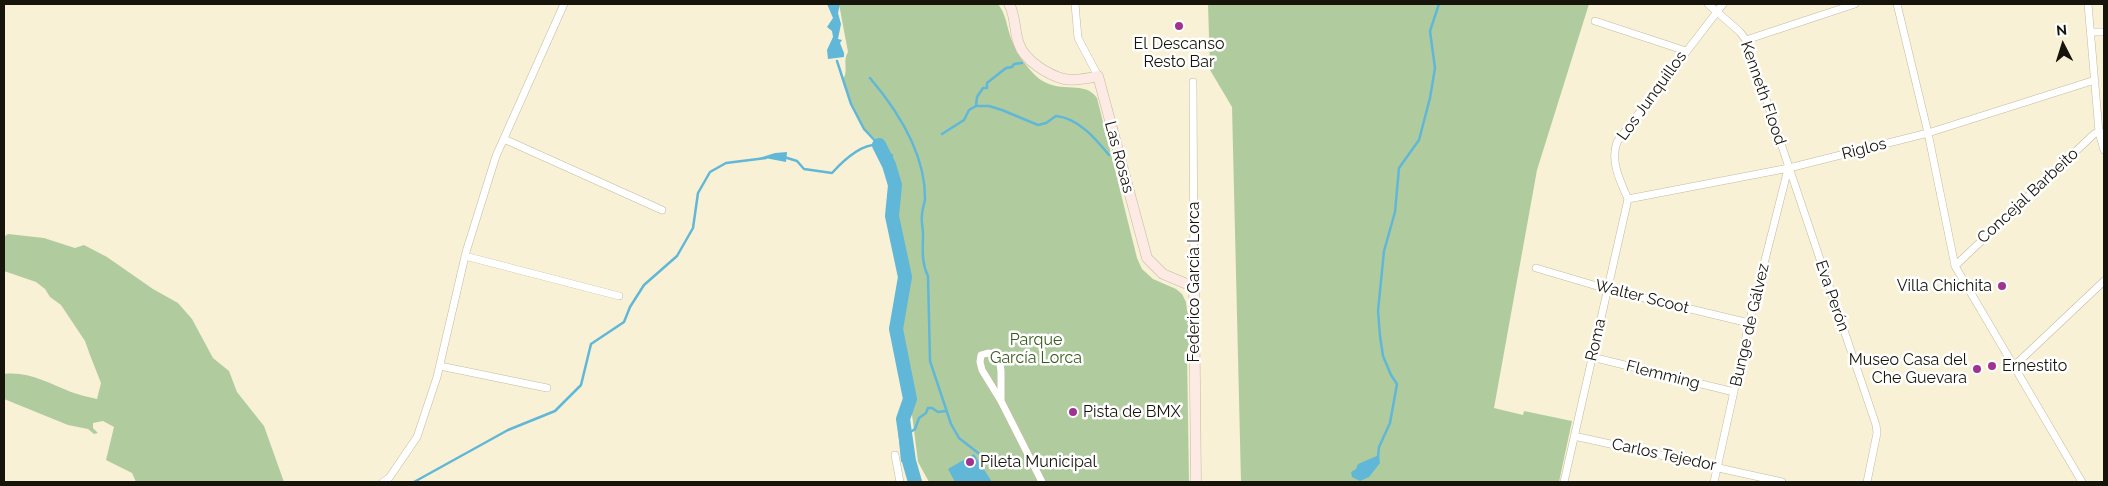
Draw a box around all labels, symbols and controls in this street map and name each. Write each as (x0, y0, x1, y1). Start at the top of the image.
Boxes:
marker: El Descanso Resto Bar (1173, 20, 1185, 32)
north arrow (2038, 20, 2088, 70)
text: N (2056, 22, 2068, 38)
place label: El Descanso Resto Bar (1134, 34, 1224, 72)
street label: Kenneth Flood (1736, 38, 1790, 148)
street label: Los Junquillos (1613, 48, 1691, 144)
street label: Las Rosas (1100, 119, 1138, 195)
street label: Riglos (1840, 134, 1888, 164)
street label: Concejal Barbeito (1973, 144, 2083, 248)
street label: Federico García Lorca (1184, 201, 1204, 363)
street label: Eva Perón (1811, 258, 1853, 334)
street label: Bunge de Gálvez (1726, 261, 1774, 389)
street label: Walter Scoot (1593, 276, 1691, 318)
place label: Villa Chichita (1897, 276, 1992, 296)
marker: Villa Chichita (1996, 280, 2008, 292)
street label: Roma (1582, 317, 1610, 363)
park label: Parque García Lorca (990, 330, 1082, 368)
place label: Museo Casa del Che Guevara (1849, 350, 1967, 388)
place label: Ernestito (2002, 356, 2067, 376)
street label: Flemming (1624, 357, 1702, 393)
marker: Ernestito (1986, 360, 1998, 372)
marker: Museo Casa del Che Guevara (1971, 363, 1983, 375)
place label: Pista de BMX (1083, 402, 1181, 422)
marker: Pista de BMX (1067, 406, 1079, 418)
street label: Carlos Tejedor (1610, 435, 1718, 475)
place label: Pileta Municipal (980, 452, 1097, 472)
marker: Pileta Municipal (964, 456, 976, 468)

